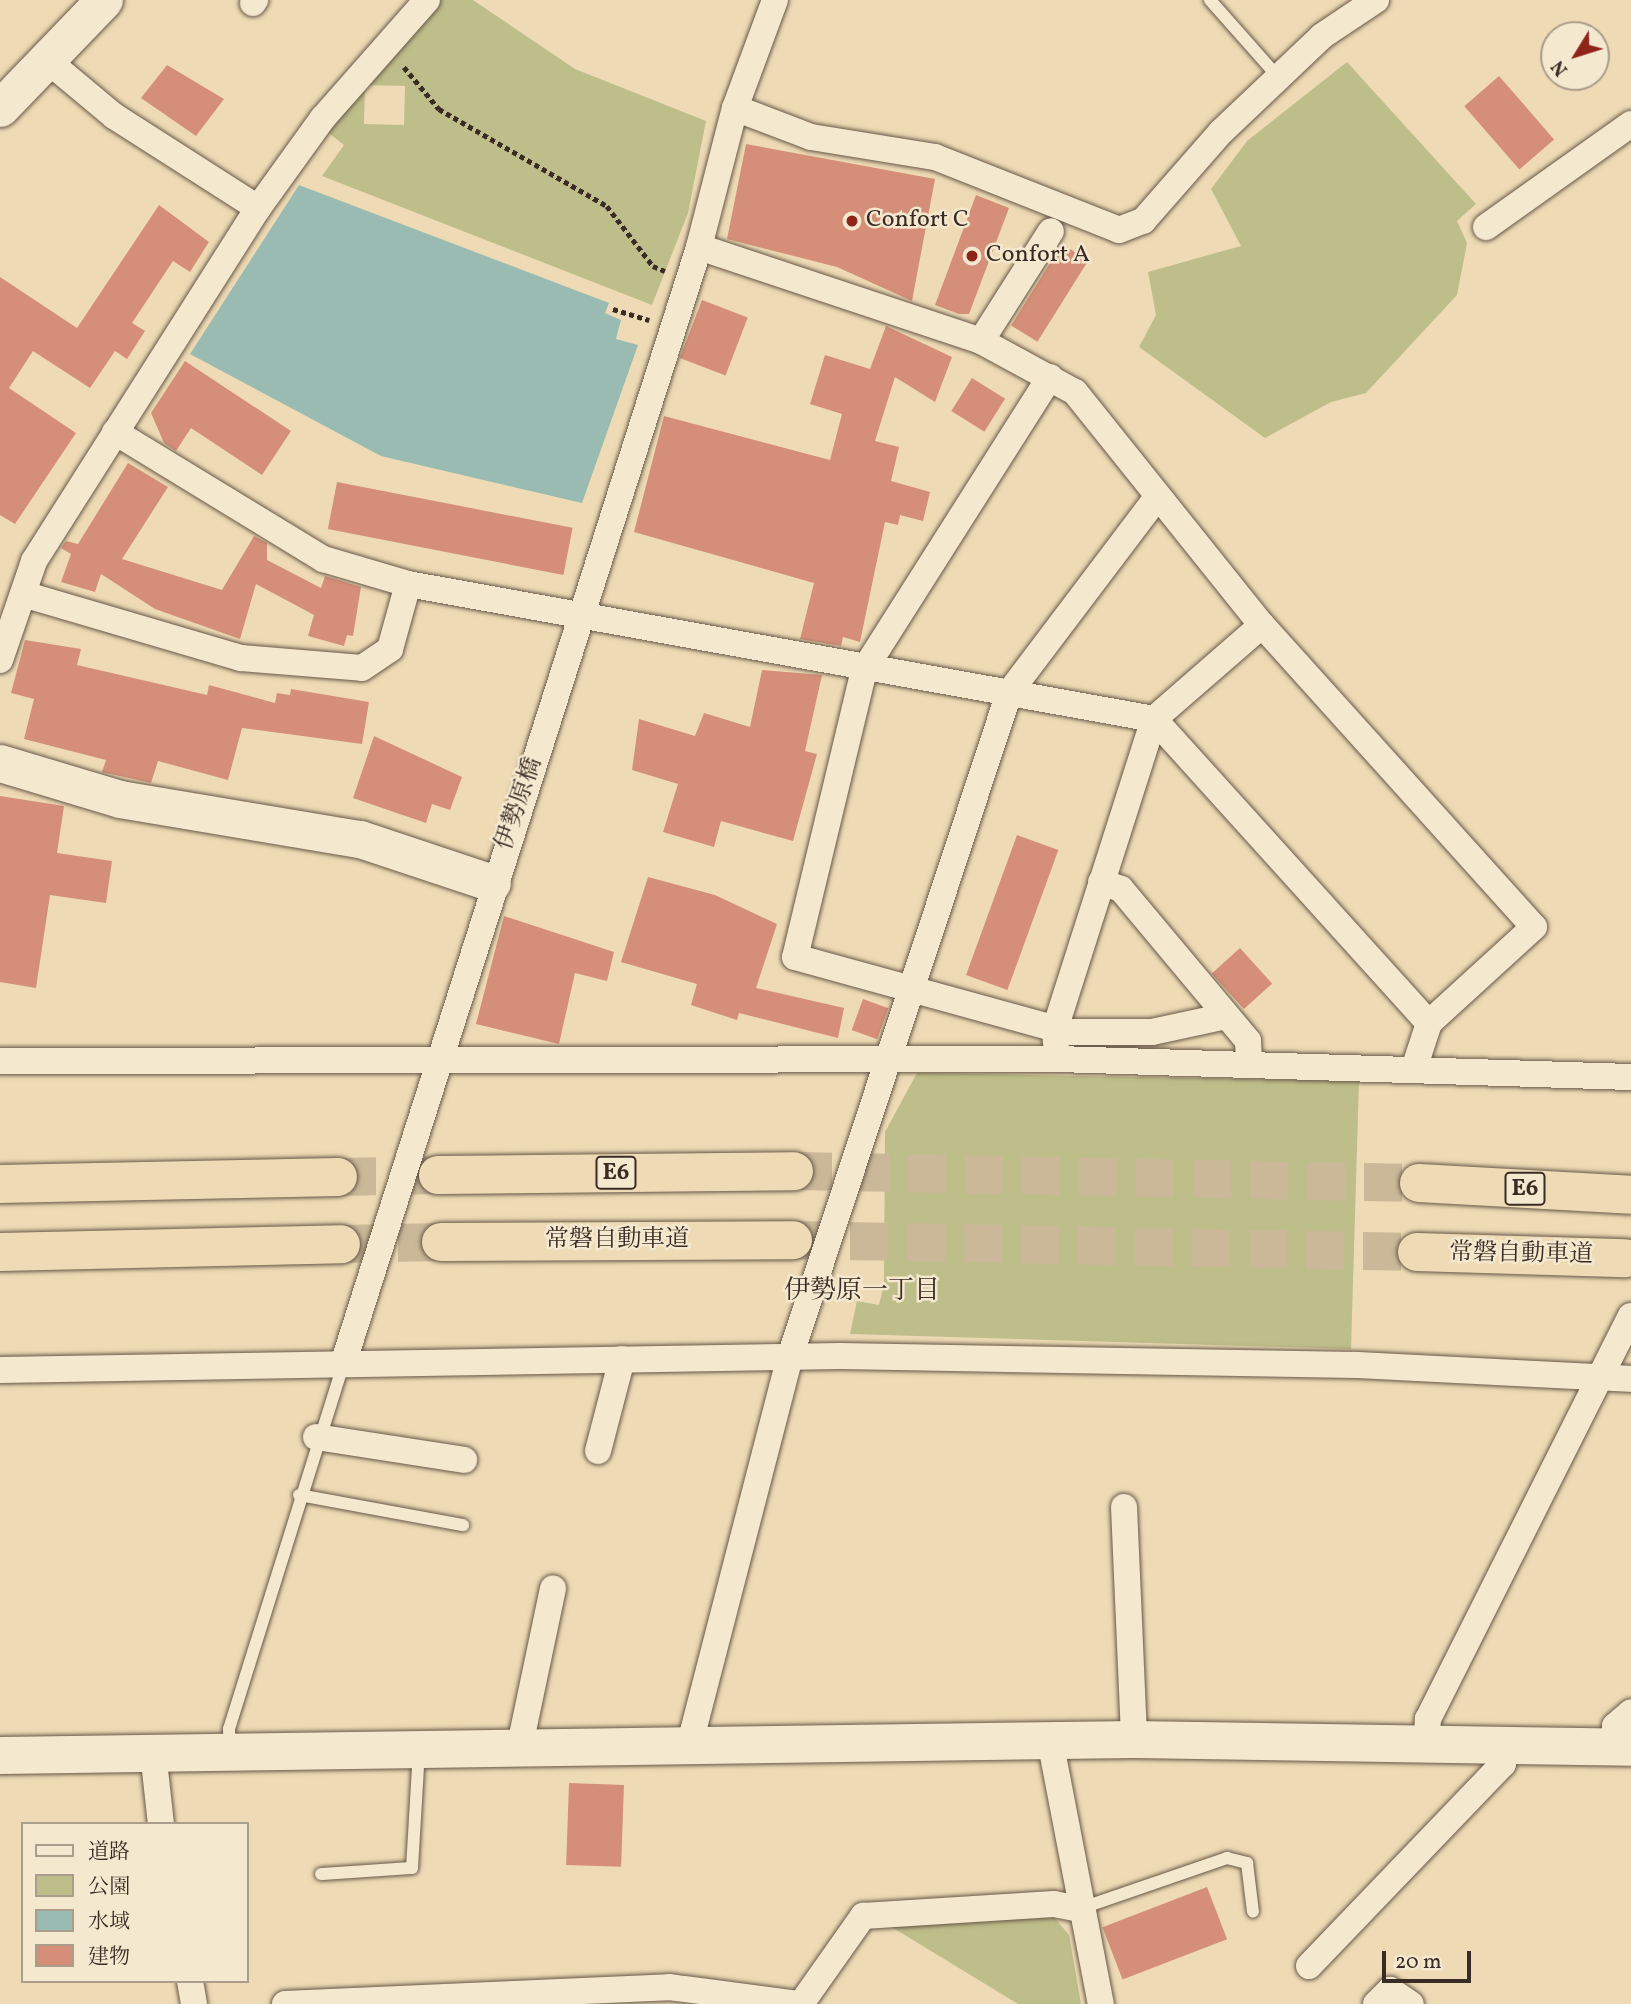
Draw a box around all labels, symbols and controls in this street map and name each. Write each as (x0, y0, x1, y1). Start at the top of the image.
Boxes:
north arrow (1540, 21, 1610, 91)
text: N (1546, 54, 1575, 81)
place label: Confort C (866, 207, 969, 235)
marker: Confort C (844, 213, 860, 229)
place label: Confort A (986, 242, 1090, 270)
marker: Confort A (964, 248, 980, 264)
street label: 伊勢原橋 (491, 754, 549, 854)
road number: E6 (595, 1154, 637, 1192)
road number: E6 (1504, 1170, 1546, 1208)
street label: 常磐自動車道 (545, 1227, 689, 1255)
street label: 常磐自動車道 (1449, 1239, 1593, 1271)
district label: 伊勢原一丁目 (784, 1276, 940, 1308)
legend (21, 1822, 248, 1983)
text: 道路 (88, 1838, 130, 1867)
text: 公園 (88, 1873, 130, 1902)
text: 水域 (88, 1908, 130, 1937)
scale bar (1386, 1938, 1475, 1982)
text: 建物 (88, 1943, 130, 1972)
text: 20 m (1395, 1948, 1441, 1977)

